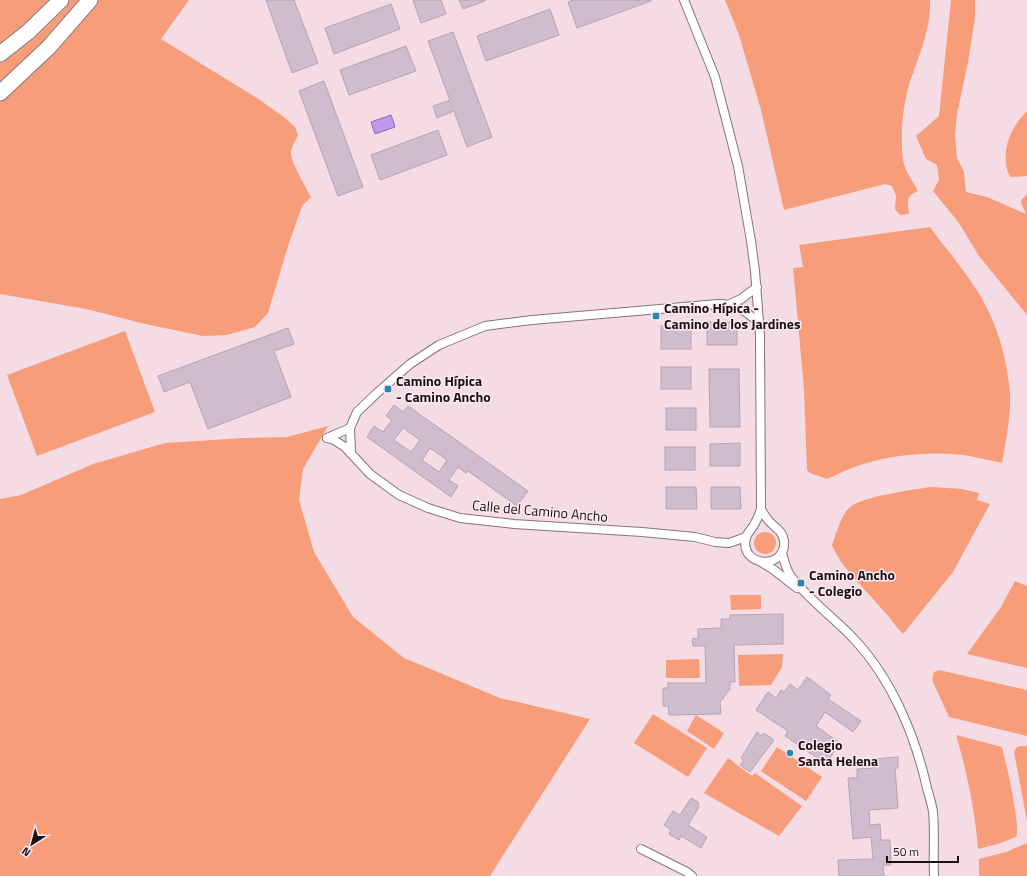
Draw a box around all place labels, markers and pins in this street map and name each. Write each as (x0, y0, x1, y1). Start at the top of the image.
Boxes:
place label: Camino Hípica - Camino de los Jardines (664, 297, 801, 334)
marker: Camino Hípica - Camino de los Jardines (651, 311, 661, 321)
place label: Camino Hípica - Camino Ancho (396, 370, 491, 407)
marker: Camino Hípica - Camino Ancho (383, 384, 393, 394)
place label: Camino Ancho - Colegio (809, 564, 895, 601)
marker: Camino Ancho - Colegio (796, 578, 806, 588)
place label: Colegio Santa Helena (798, 734, 878, 771)
marker: Colegio Santa Helena (785, 748, 795, 758)

